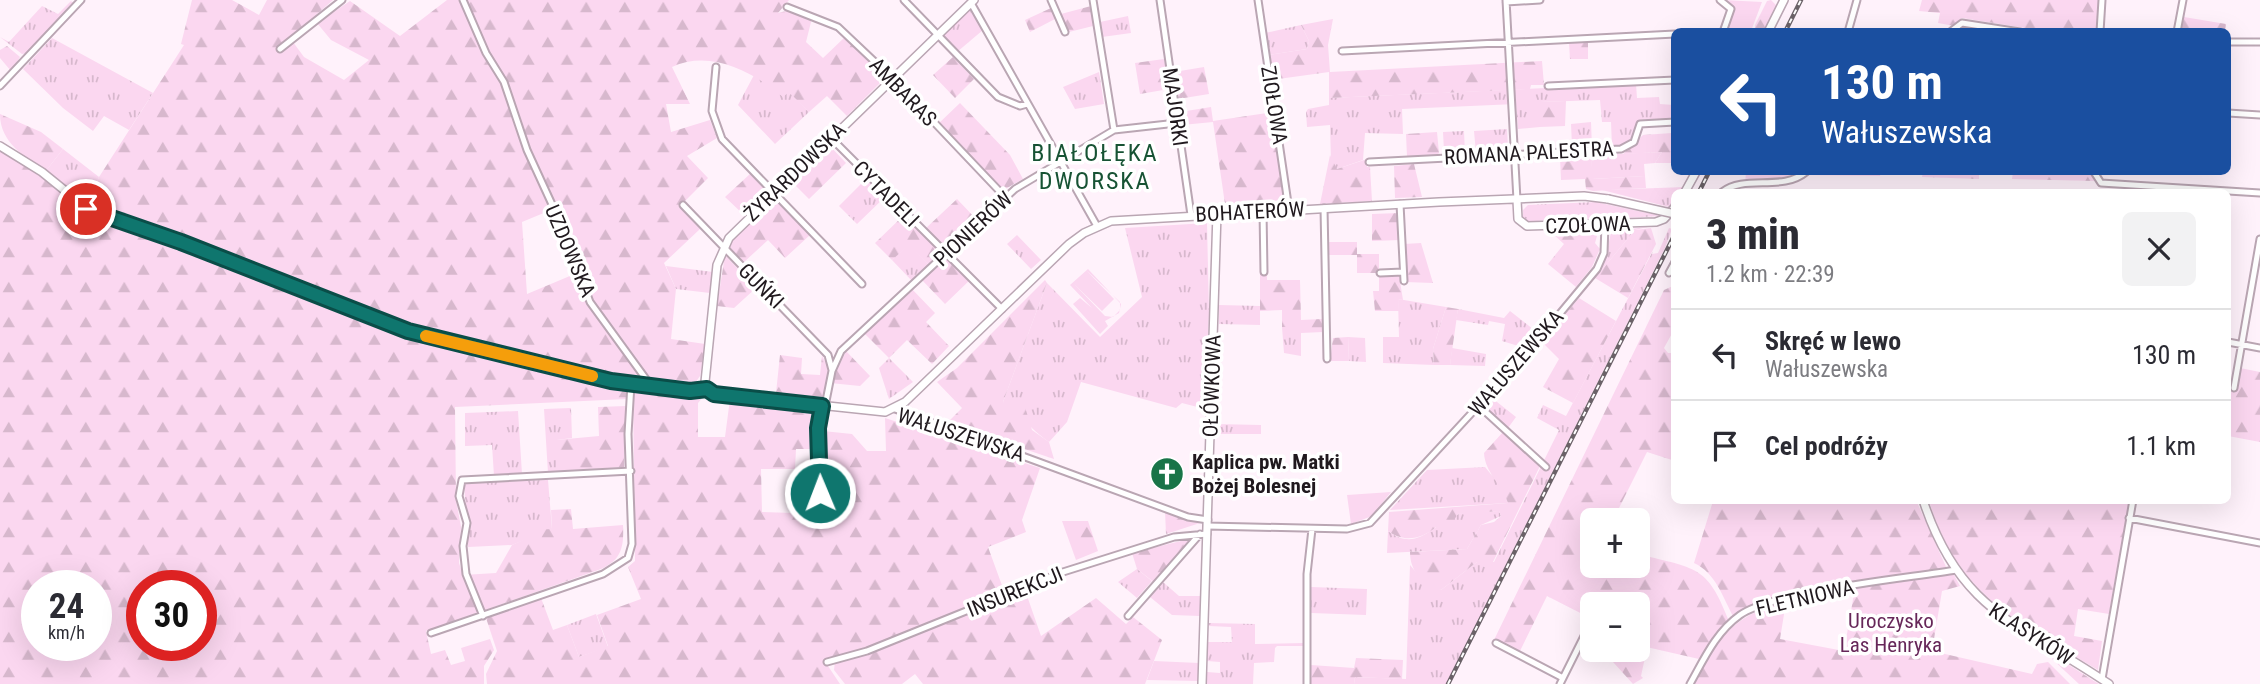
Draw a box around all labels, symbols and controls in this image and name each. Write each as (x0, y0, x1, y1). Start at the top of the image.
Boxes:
street label: AMBARAS (865, 53, 941, 131)
text: 130 m (1821, 54, 1943, 111)
icon: left (1706, 56, 1797, 147)
street label: ZIOŁOWA (1256, 64, 1292, 146)
street label: MAJORKI (1158, 66, 1192, 148)
text: Wałuszewska (1821, 113, 1992, 151)
street label: ŻYRARDOWSKA (739, 118, 851, 226)
street label: ROMANA PALESTRA (1444, 137, 1614, 169)
district label: BIAŁOŁĘKA DWORSKA (1031, 139, 1159, 195)
street label: CYTADELI (848, 156, 924, 232)
pin (56, 179, 116, 239)
street label: PIONIERÓW (929, 187, 1017, 271)
icon: arrive (67, 190, 105, 228)
street label: BOHATERÓW (1195, 197, 1305, 227)
street label: UZDOWSKA (540, 201, 600, 301)
text: 3 min (1706, 210, 1800, 259)
street label: CZOŁOWA (1545, 212, 1631, 238)
button: close (2122, 212, 2196, 286)
street label: GUŃKI (733, 258, 789, 314)
text: 1.2 km · 22:39 (1706, 261, 1835, 288)
street label: WAŁUSZEWSKA (1464, 305, 1568, 421)
text: Skręć w lewo (1765, 326, 1901, 356)
street label: OŁÓWKOWA (1198, 334, 1226, 438)
icon: left (1706, 336, 1744, 374)
text: 130 m (2132, 340, 2196, 370)
text: Wałuszewska (1765, 356, 1888, 383)
street label: WAŁUSZEWSKA (894, 403, 1028, 467)
icon: arrive (1706, 427, 1744, 465)
text: Cel podróży (1765, 431, 1888, 461)
text: 1.1 km (2126, 431, 2196, 461)
place label: Kaplica pw. Matki Bożej Bolesnej (1192, 450, 1340, 498)
church icon: Kaplica pw. Matki Bożej Bolesnej (1148, 455, 1186, 493)
position arrow (783, 456, 857, 530)
map controls (1580, 508, 1650, 662)
button: + (1580, 508, 1650, 578)
street label: INSUREKCJI (964, 562, 1066, 622)
speed limit sign: 30 (126, 570, 217, 661)
street label: FLETNIOWA (1753, 575, 1857, 621)
text: 24 (49, 586, 84, 627)
button: − (1580, 592, 1650, 662)
street label: KLASYKÓW (1984, 598, 2078, 670)
park label: Uroczysko Las Henryka (1840, 609, 1942, 657)
text: km/h (48, 622, 85, 643)

